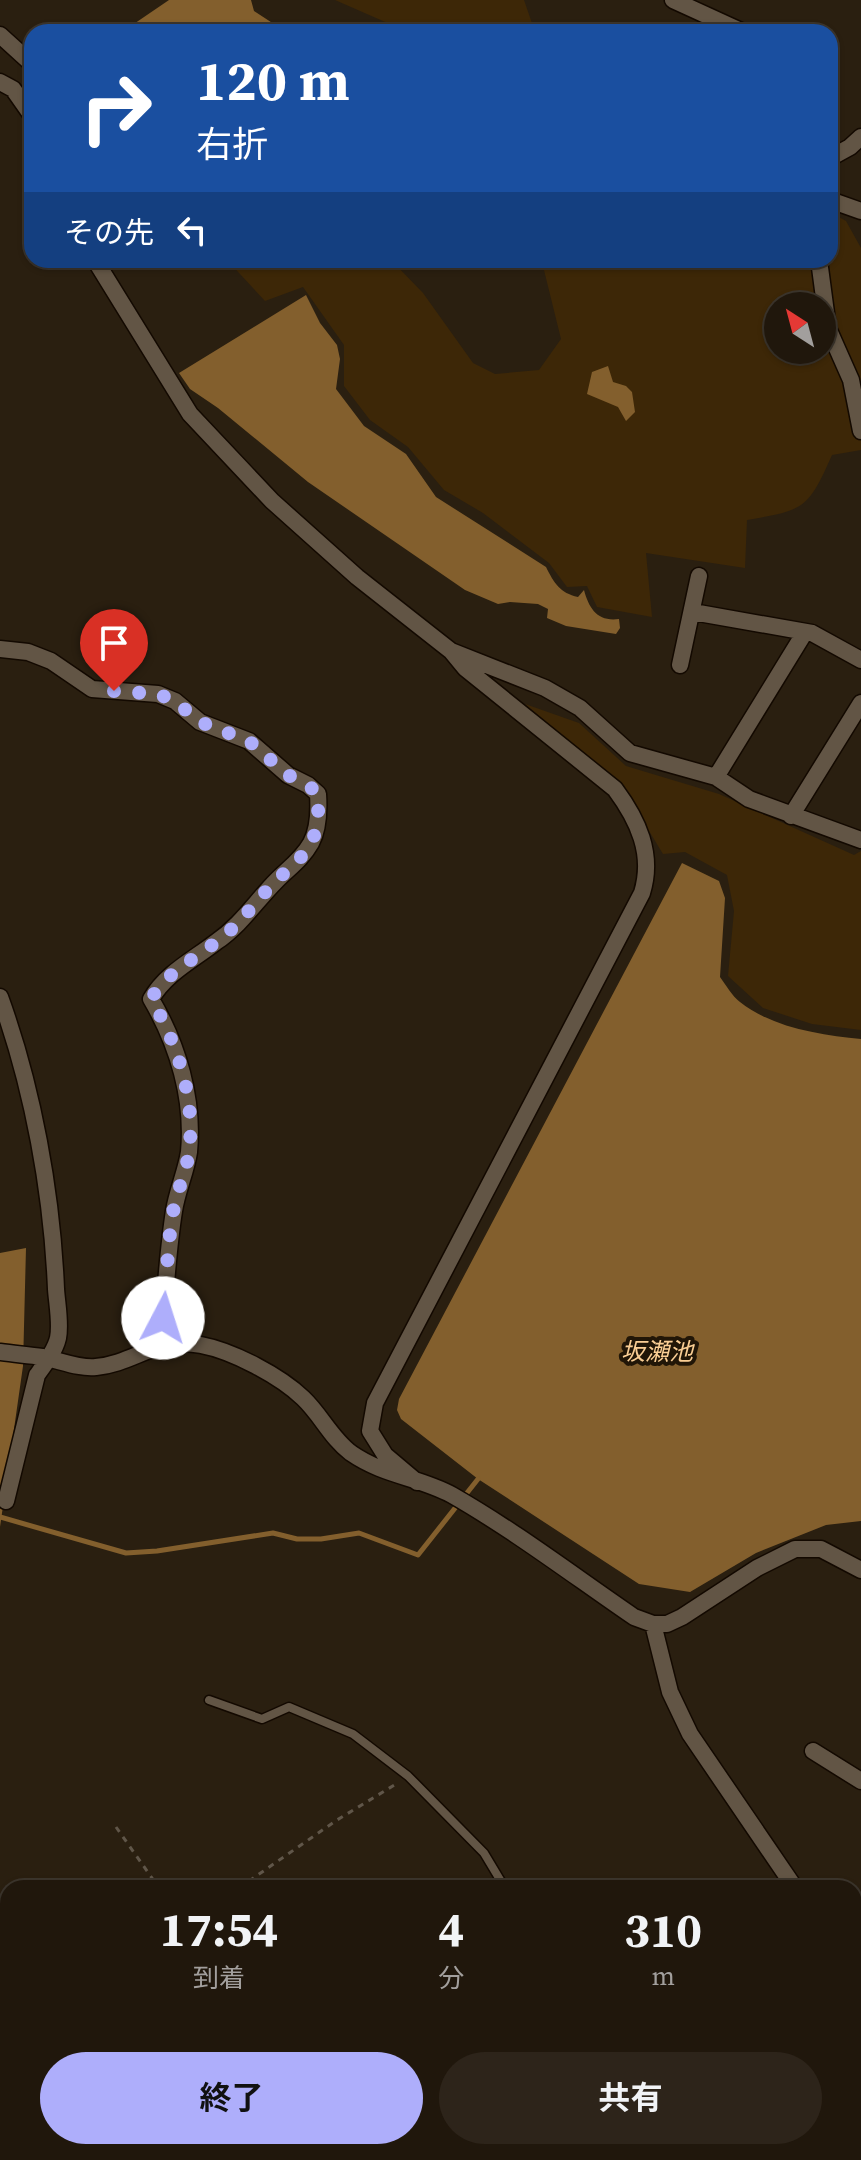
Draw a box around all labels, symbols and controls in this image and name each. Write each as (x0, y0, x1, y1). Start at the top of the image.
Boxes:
text: 120 m (196, 42, 350, 119)
icon: right (64, 56, 168, 160)
text: 右折 (196, 120, 268, 169)
icon: left (170, 208, 214, 252)
text: その先 (64, 212, 154, 253)
north arrow (764, 292, 836, 364)
map controls (764, 292, 836, 364)
pin (80, 609, 148, 691)
icon: arrive (92, 621, 136, 665)
position arrow (121, 1276, 205, 1360)
water label: 坂瀬池 (621, 1335, 695, 1368)
text: 17:54 (160, 1896, 278, 1962)
text: 4 (438, 1896, 464, 1962)
text: 310 (624, 1897, 702, 1963)
text: m (651, 1958, 675, 1994)
text: 到着 (193, 1960, 245, 1996)
text: 分 (438, 1960, 464, 1996)
button: 終了 (40, 2052, 423, 2144)
button: 共有 (439, 2052, 822, 2144)

